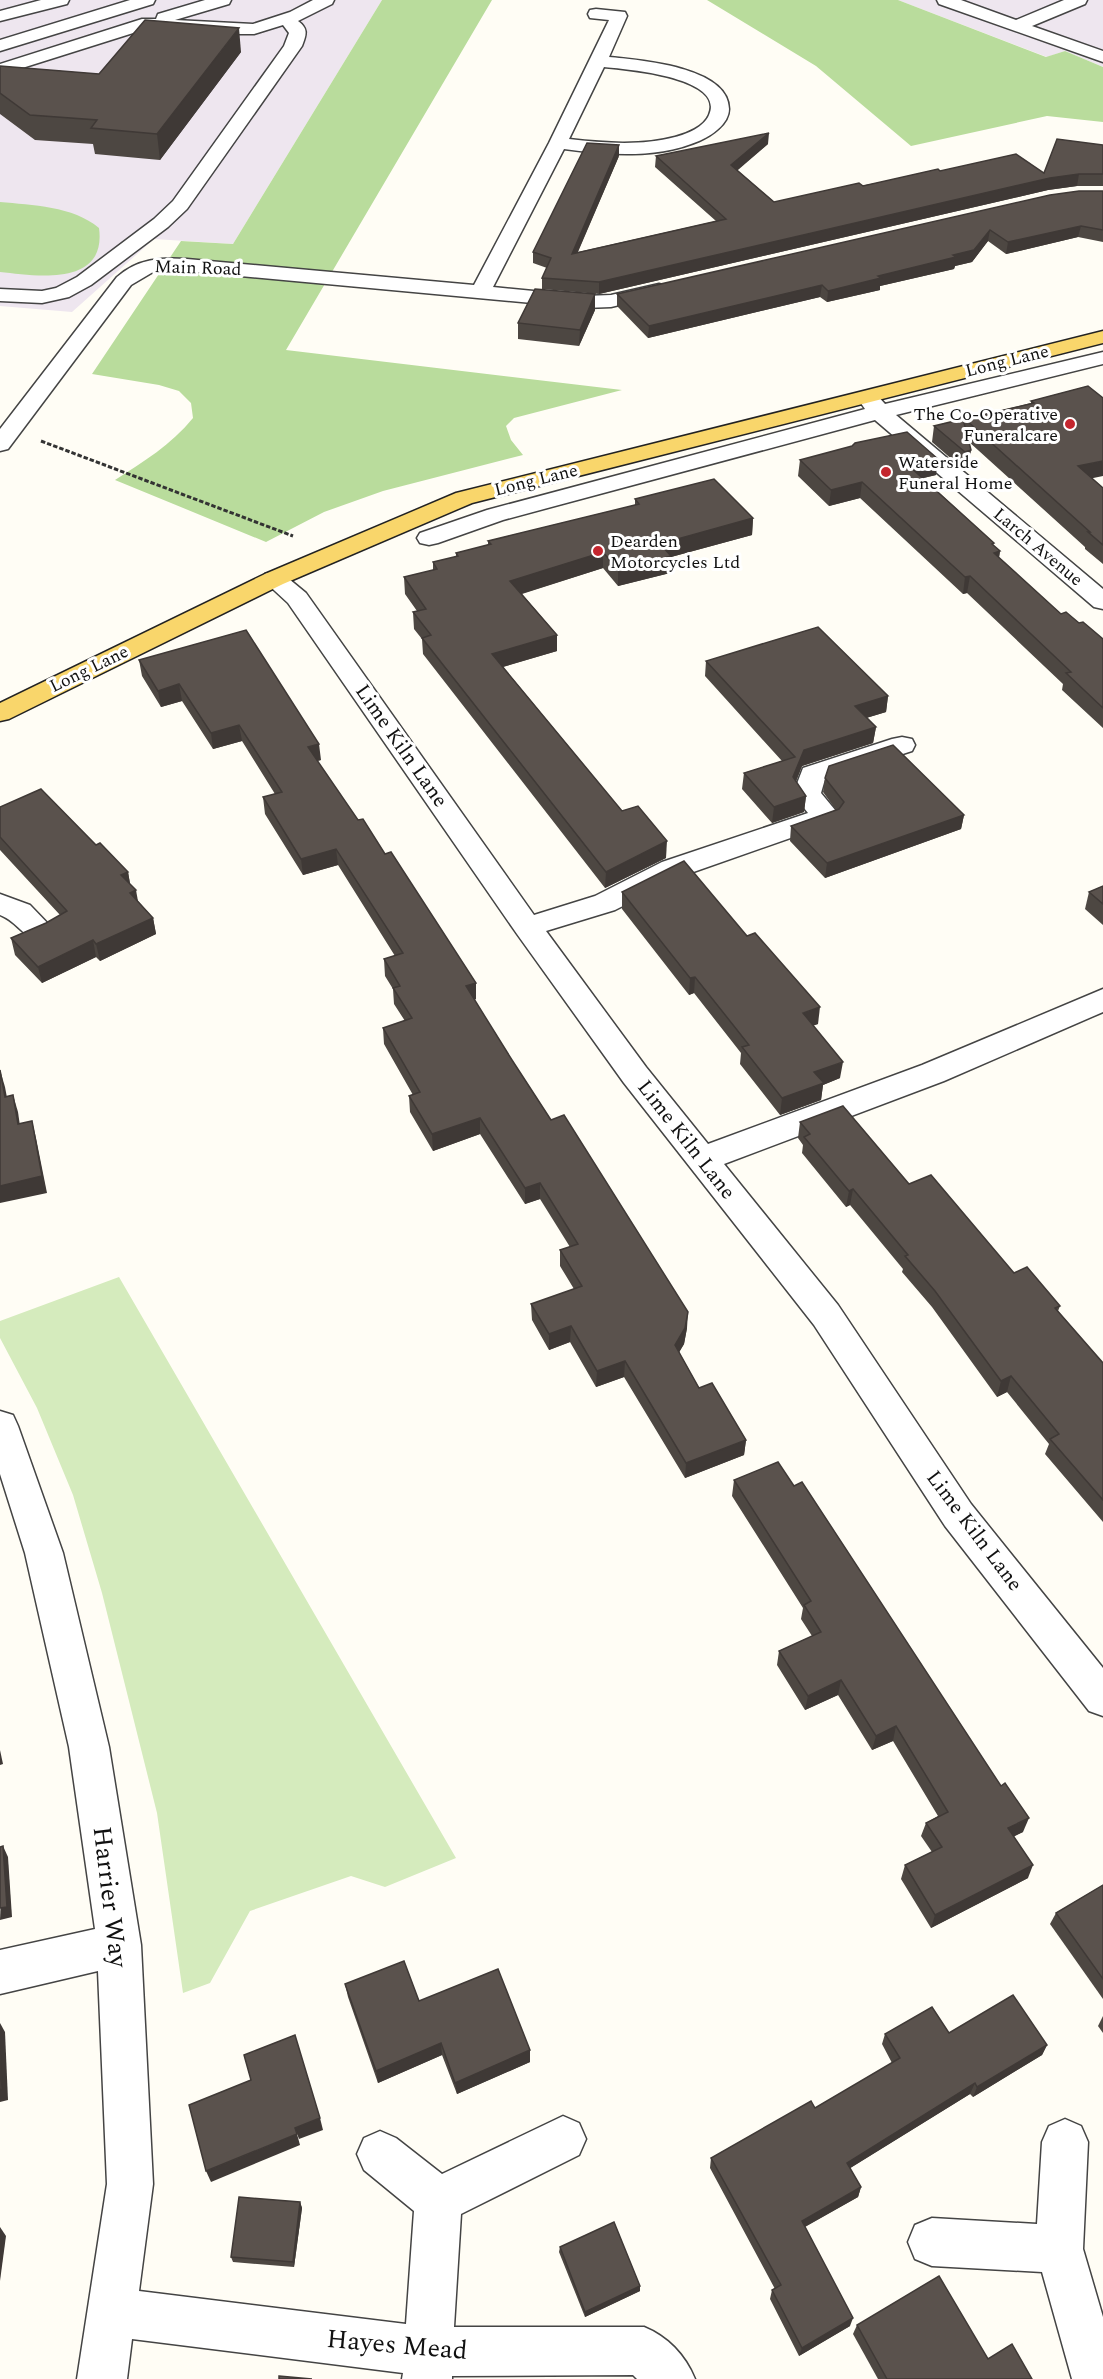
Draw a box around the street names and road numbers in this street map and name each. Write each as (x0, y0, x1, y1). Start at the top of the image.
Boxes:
street label: Main Road (154, 253, 242, 283)
street label: Long Lane (962, 338, 1052, 384)
street label: Long Lane (491, 457, 581, 503)
street label: Larch Avenue (987, 501, 1089, 593)
street label: Long Lane (45, 638, 133, 700)
street label: Lime Kiln Lane (346, 678, 456, 814)
street label: Lime Kiln Lane (629, 1073, 743, 1207)
street label: Lime Kiln Lane (918, 1464, 1030, 1598)
street label: Harrier Way (81, 1824, 139, 1971)
street label: Hayes Mead (325, 2319, 469, 2371)

